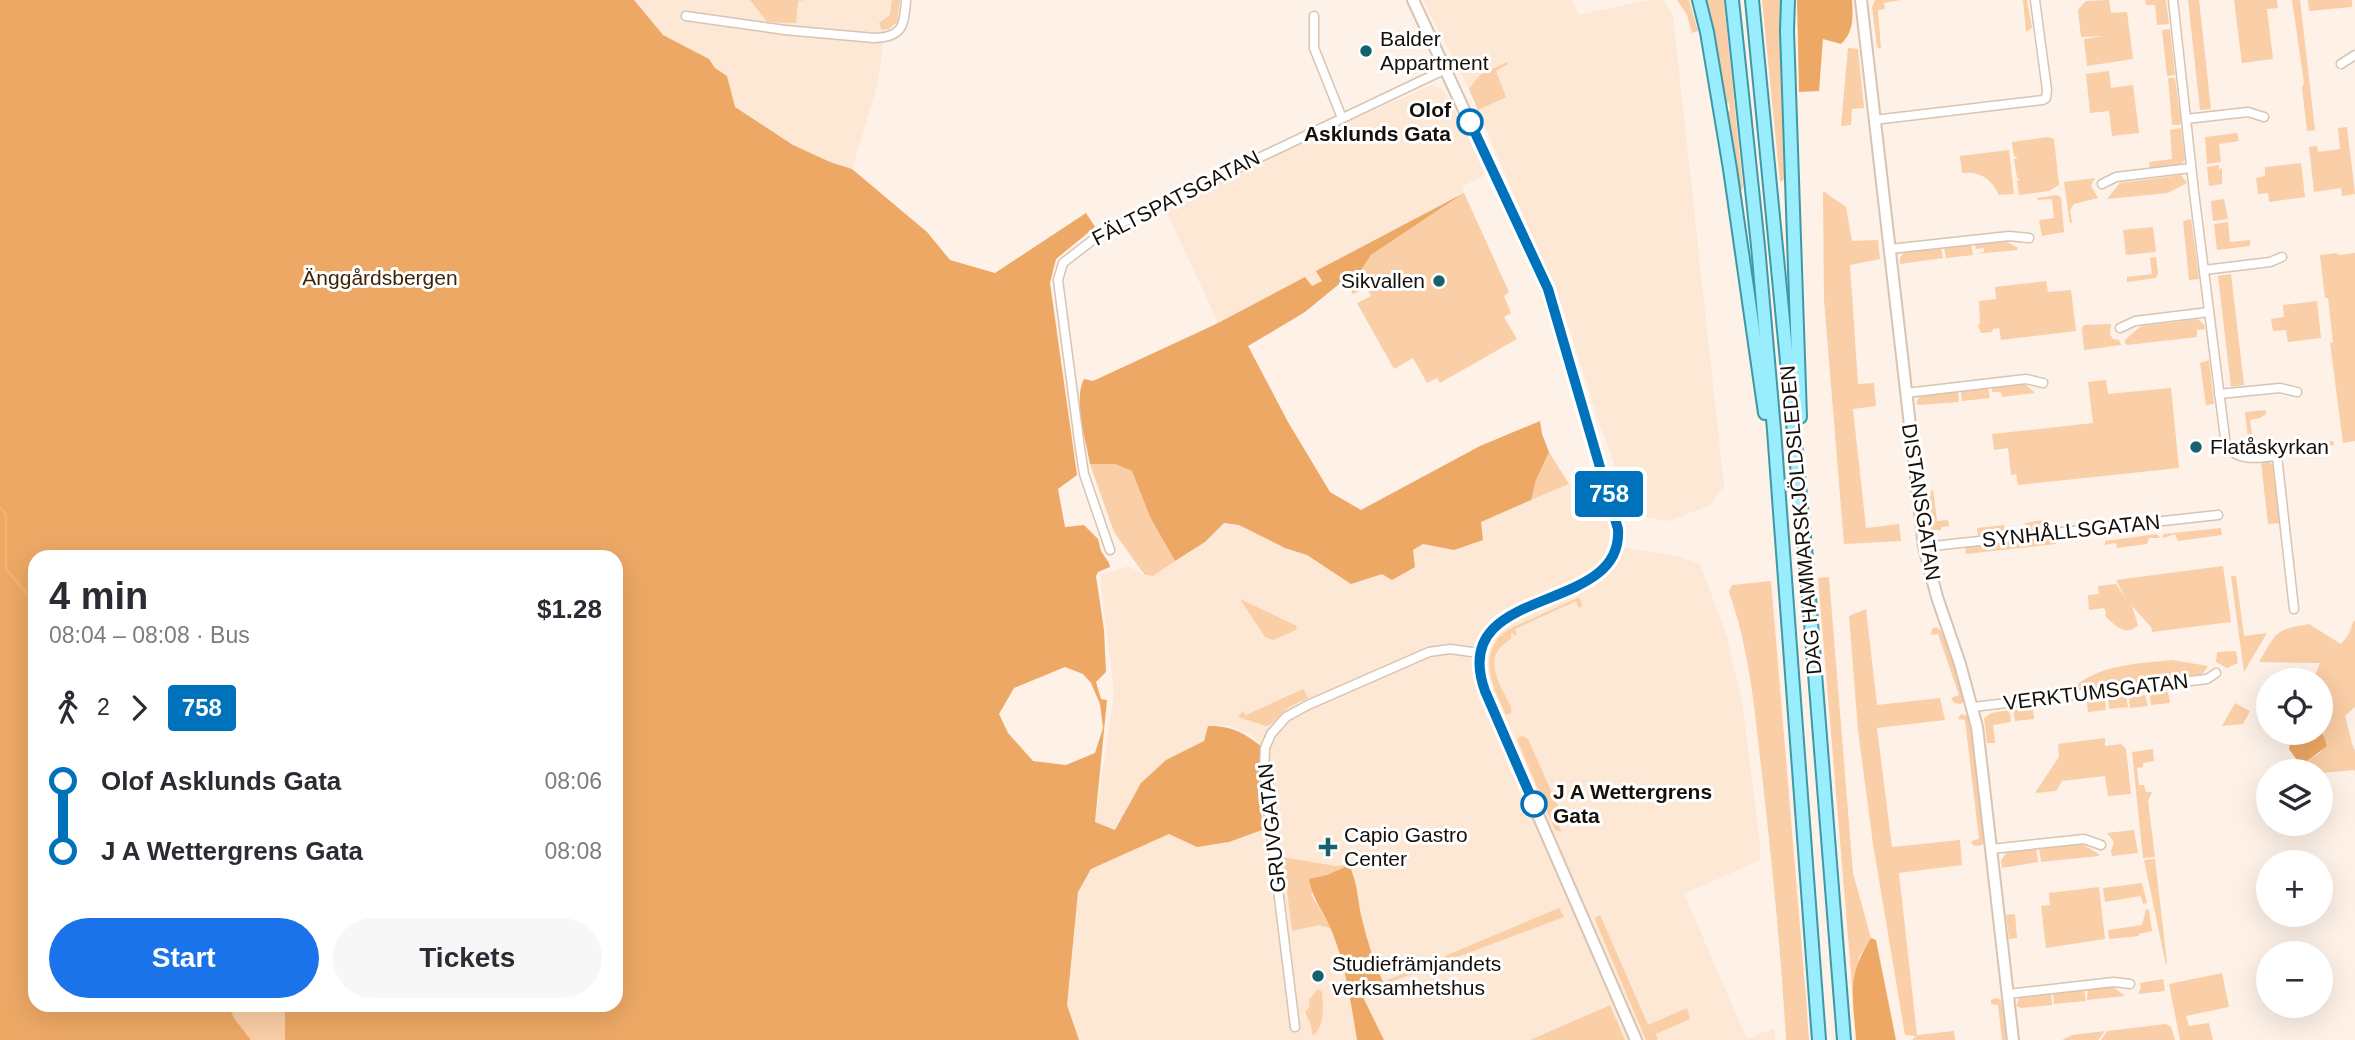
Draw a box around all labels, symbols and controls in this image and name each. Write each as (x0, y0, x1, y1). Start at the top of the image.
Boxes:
place label: Balder Appartment (1380, 27, 1489, 74)
marker: Balder Appartment (1358, 43, 1374, 59)
place label: Olof Asklunds Gata (1304, 98, 1452, 145)
marker: Olof Asklunds Gata (1457, 109, 1483, 135)
street label: FÄLTSPATSGATAN (1088, 145, 1263, 250)
park label: Änggårdsbergen (302, 266, 458, 289)
place label: Sikvallen (1341, 269, 1425, 292)
marker: Sikvallen (1431, 273, 1447, 289)
street label: DAG HAMMARSKJÖLDSLEDEN (1776, 364, 1825, 676)
street label: DISTANSGATAN (1898, 422, 1945, 582)
place label: Flatåskyrkan (2210, 435, 2329, 458)
marker: Flatåskyrkan (2188, 439, 2204, 455)
line badge: 758 (1569, 471, 1649, 517)
text: 758 (1589, 480, 1629, 507)
street label: SYNHÅLLSGATAN (1981, 510, 2161, 551)
text: 4 min (49, 575, 148, 617)
text: $1.28 (537, 594, 602, 624)
text: 08:04 – 08:08 · Bus (49, 622, 250, 648)
map controls (2256, 668, 2333, 1018)
button: locate (2256, 668, 2333, 745)
street label: VERKTUMSGATAN (2002, 669, 2190, 714)
icon: walk (49, 689, 87, 727)
icon: forward (120, 689, 158, 727)
text: 2 (97, 694, 110, 720)
text: 758 (182, 694, 222, 721)
button: layers (2256, 759, 2333, 836)
street label: GRUVGATAN (1253, 762, 1290, 894)
text: Olof Asklunds Gata (101, 766, 341, 796)
text: 08:06 (544, 768, 602, 794)
place label: J A Wettergrens Gata (1553, 780, 1712, 827)
marker: J A Wettergrens Gata (1521, 791, 1547, 817)
place label: Capio Gastro Center (1344, 823, 1468, 870)
text: J A Wettergrens Gata (101, 836, 363, 866)
marker: Capio Gastro Center (1318, 837, 1338, 857)
text: 08:08 (544, 838, 602, 864)
button: + (2256, 850, 2333, 927)
button: Start (49, 918, 319, 998)
button: Tickets (333, 918, 602, 998)
button: − (2256, 941, 2333, 1018)
place label: Studiefrämjandets verksamhetshus (1332, 952, 1501, 999)
marker: Studiefrämjandets verksamhetshus (1310, 968, 1326, 984)

